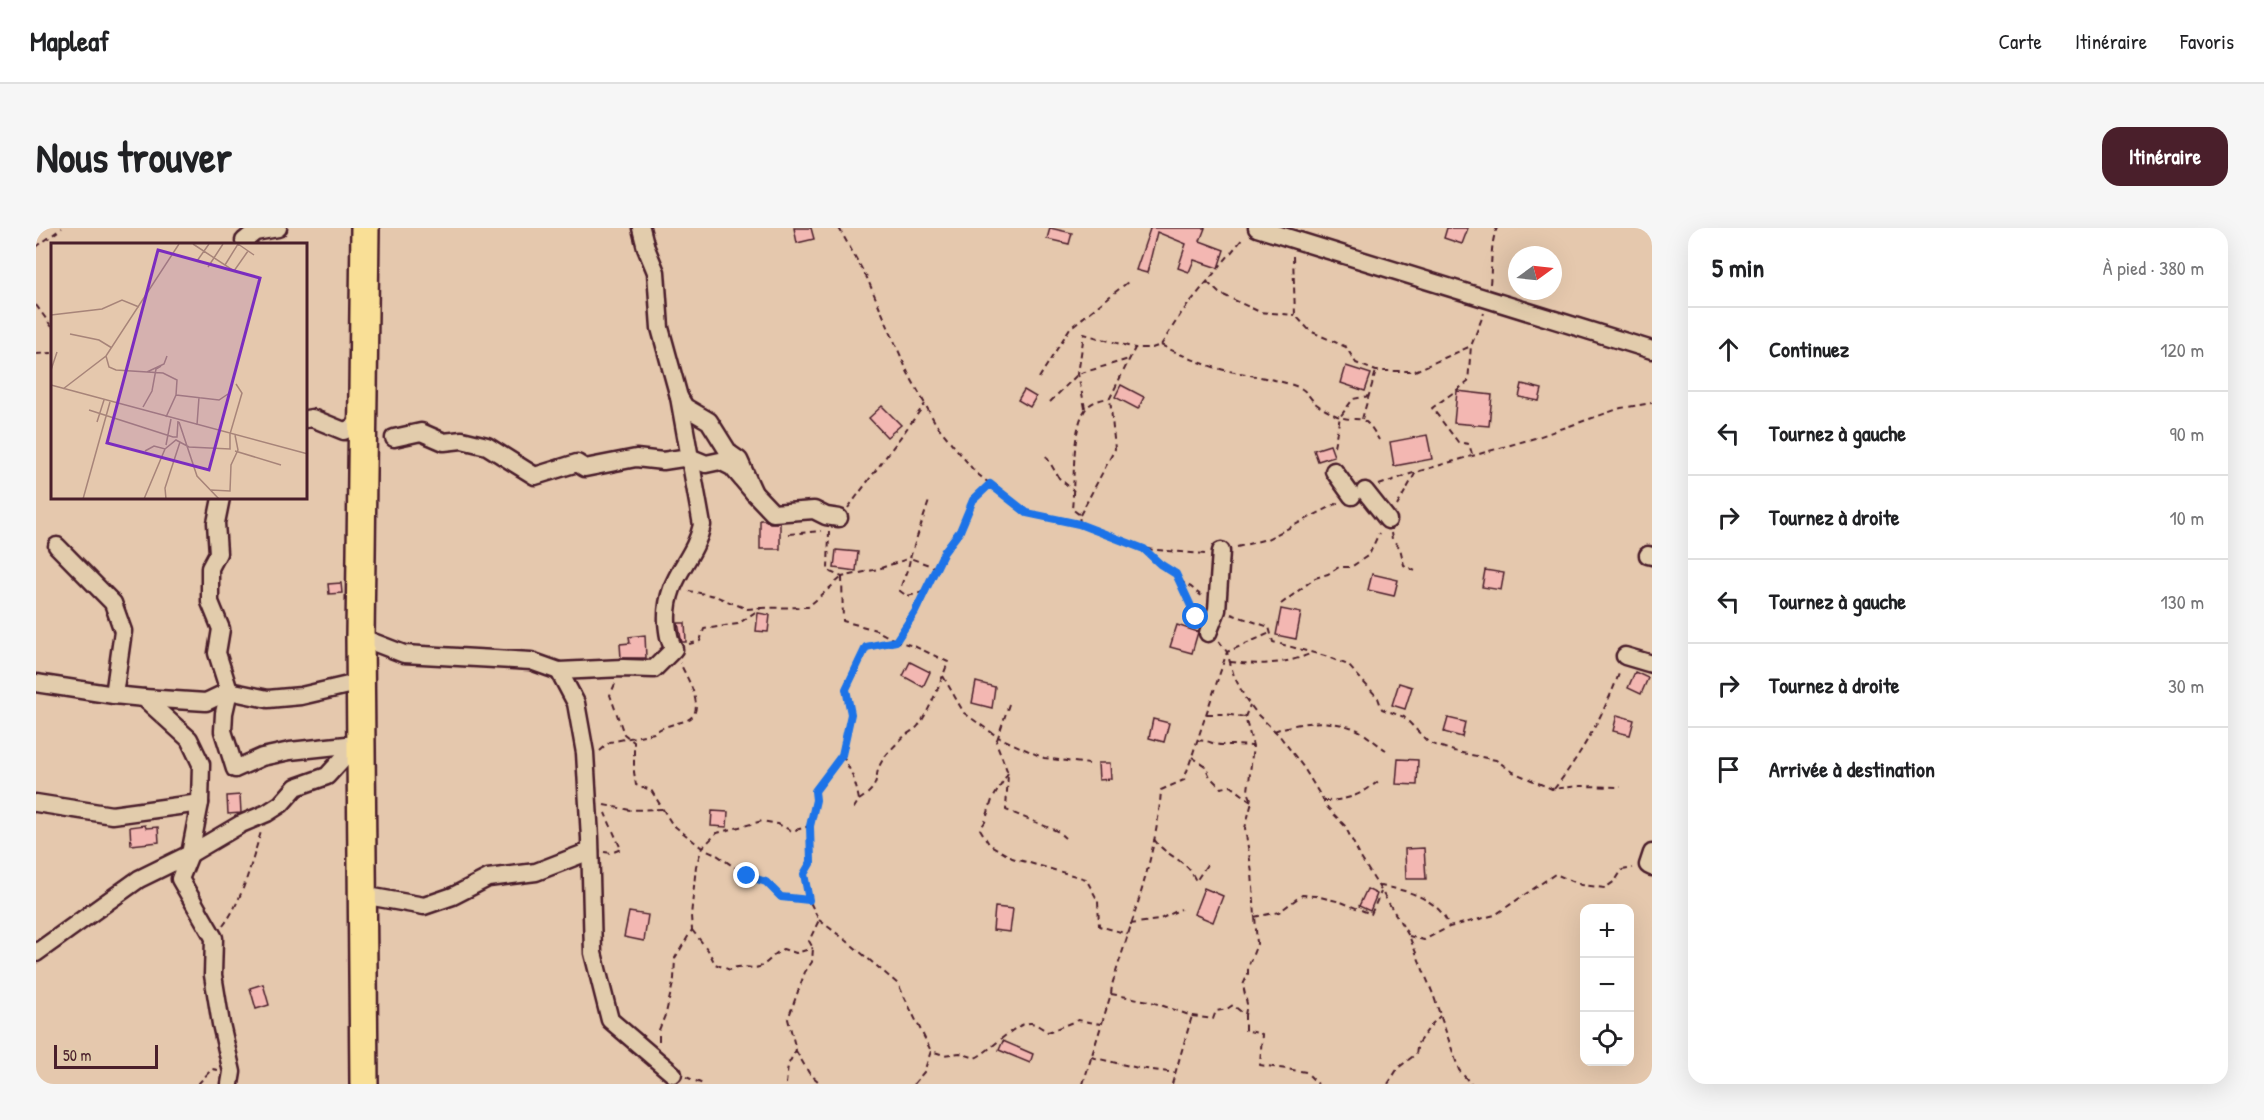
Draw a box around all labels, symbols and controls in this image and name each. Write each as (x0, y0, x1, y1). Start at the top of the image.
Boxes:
text: Mapleaf (30, 22, 109, 60)
text: Carte (1999, 27, 2042, 56)
text: Itinéraire (2075, 27, 2147, 56)
text: Favoris (2180, 27, 2234, 56)
button: Itinéraire (2102, 127, 2228, 186)
text: Nous trouver (36, 128, 232, 185)
inset map (51, 243, 308, 500)
north arrow (1508, 246, 1562, 300)
text: 5 min (1712, 250, 1764, 285)
text: À pied · 380 m (2103, 254, 2204, 281)
icon: ahead (1712, 333, 1745, 366)
text: Continuez (1769, 334, 1849, 364)
text: 120 m (2160, 336, 2204, 363)
icon: left (1712, 417, 1745, 450)
text: Tournez à gauche (1769, 418, 1906, 448)
text: 90 m (2170, 420, 2204, 447)
icon: right (1712, 501, 1745, 534)
text: Tournez à droite (1769, 502, 1899, 532)
text: 10 m (2170, 504, 2204, 531)
icon: left (1712, 585, 1745, 618)
text: Tournez à gauche (1769, 586, 1906, 616)
text: 130 m (2161, 588, 2204, 615)
route start (1182, 603, 1208, 629)
icon: right (1712, 669, 1745, 702)
text: Tournez à droite (1769, 670, 1899, 700)
text: 30 m (2168, 672, 2204, 699)
icon: arrive (1712, 753, 1745, 786)
text: Arrivée à destination (1769, 754, 1935, 784)
route end (733, 862, 759, 888)
map controls (1580, 904, 1634, 1066)
button: + (1580, 904, 1634, 958)
button: − (1580, 958, 1634, 1012)
button: locate (1580, 1012, 1634, 1066)
scale bar (54, 1042, 158, 1070)
text: 50 m (63, 1044, 92, 1066)

